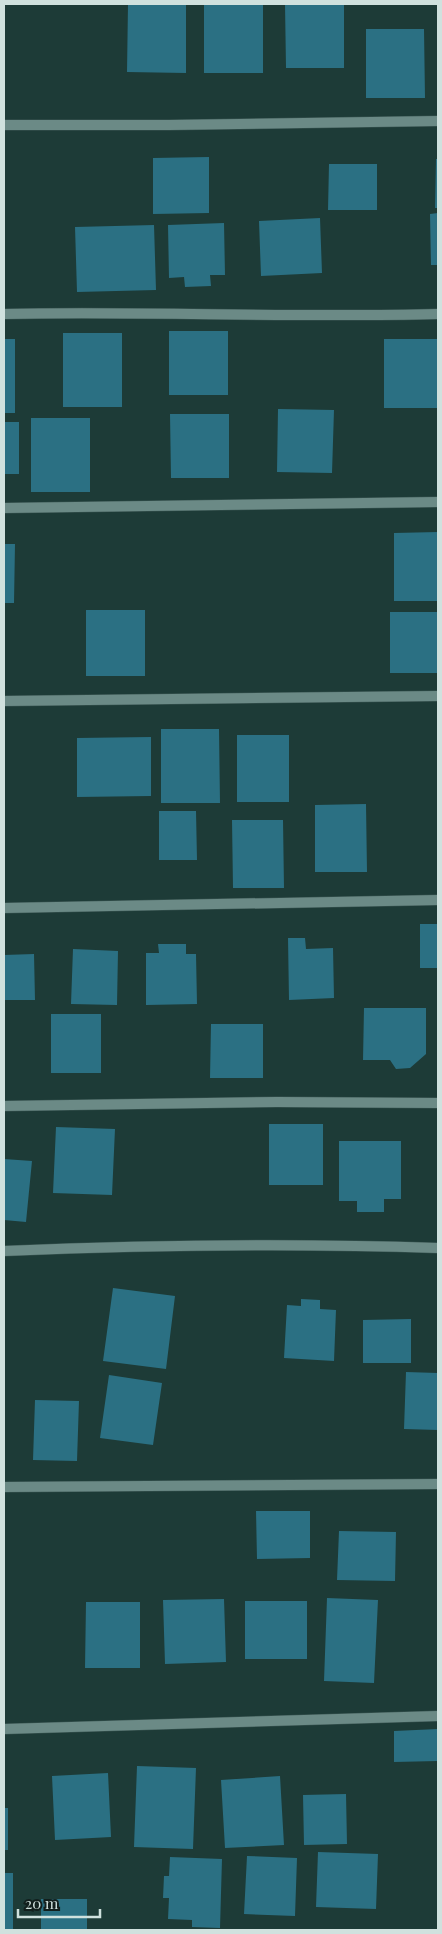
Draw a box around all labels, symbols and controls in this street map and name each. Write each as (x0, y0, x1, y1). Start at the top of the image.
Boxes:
scale bar (18, 1886, 100, 1918)
text: 20 m (25, 1893, 59, 1913)

